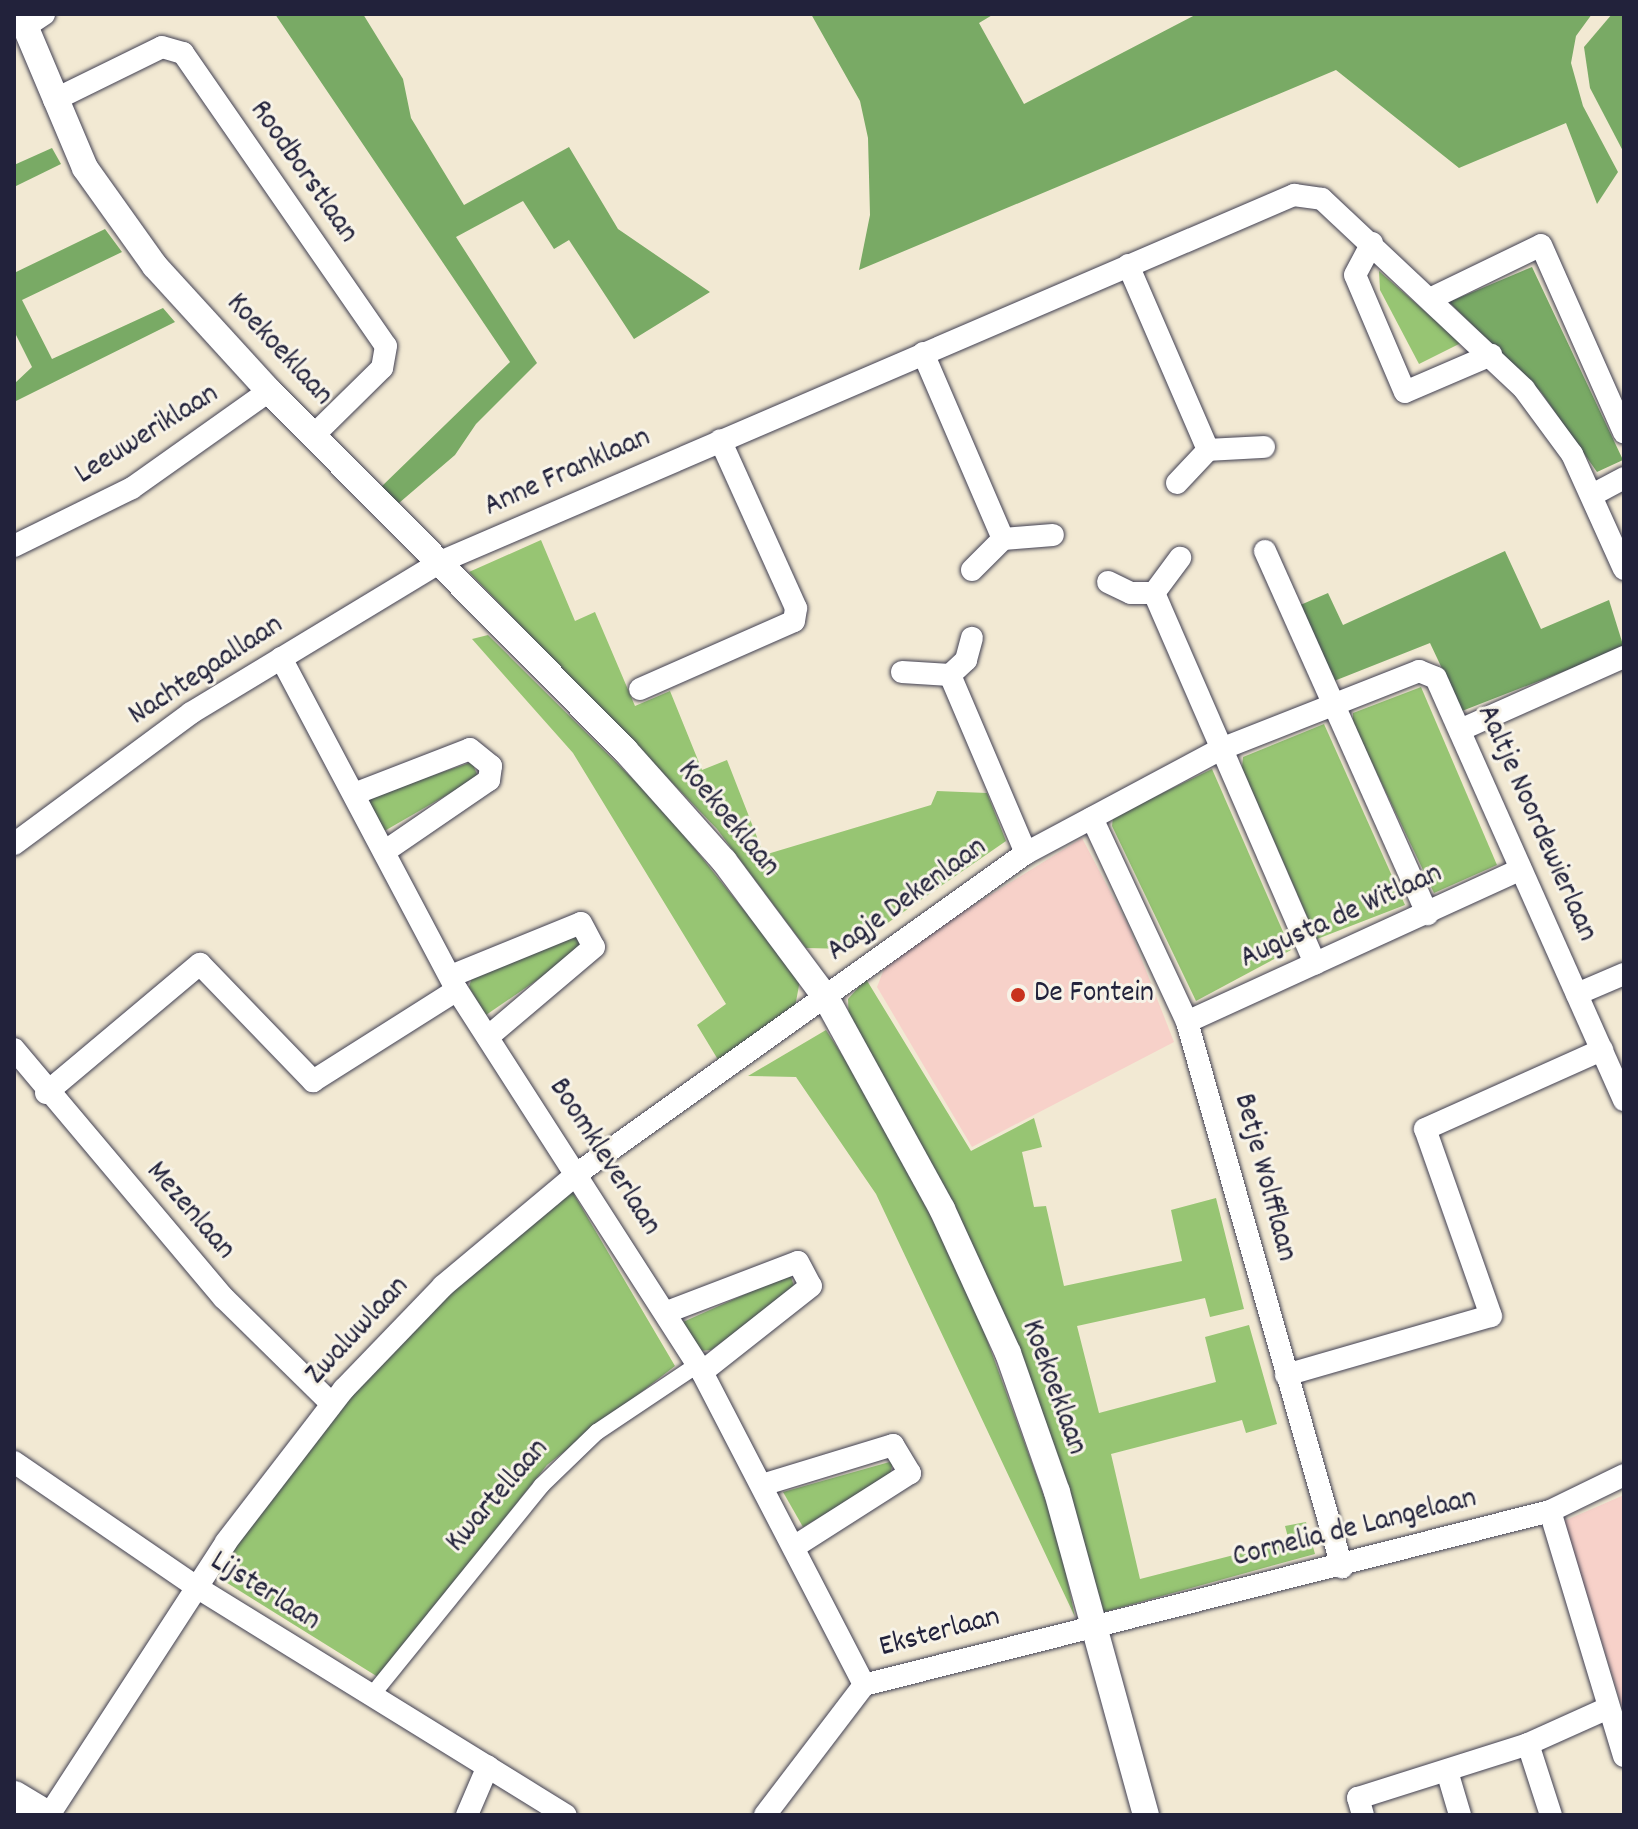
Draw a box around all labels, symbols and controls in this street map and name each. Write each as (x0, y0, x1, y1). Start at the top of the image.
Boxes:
street label: Roodborstlaan (240, 95, 364, 251)
street label: Koekoeklaan (217, 287, 339, 415)
street label: Leeuweriklaan (70, 378, 226, 494)
street label: Anne Franklaan (479, 421, 657, 527)
street label: Nachtegaallaan (123, 609, 291, 735)
street label: Aaltje Noordewierlaan (1467, 700, 1603, 948)
street label: Koekoeklaan (668, 755, 786, 885)
street label: Aagje Dekenlaan (821, 831, 995, 971)
street label: Augusta de Witlaan (1236, 857, 1448, 979)
place label: De Fontein (1034, 977, 1154, 1013)
marker: De Fontein (1009, 986, 1027, 1004)
street label: Boomkleverlaan (539, 1073, 667, 1243)
street label: Betje Wolfflaan (1223, 1090, 1303, 1266)
street label: Mezenlaan (137, 1156, 241, 1268)
street label: Zwaluwlaan (300, 1270, 418, 1394)
street label: Koekoeklaan (1011, 1316, 1093, 1460)
street label: Kwartellaan (440, 1433, 558, 1561)
street label: Cornelia de Langelaan (1229, 1482, 1481, 1578)
street label: Lijsterlaan (202, 1545, 326, 1641)
street label: Eksterlaan (876, 1601, 1004, 1667)

